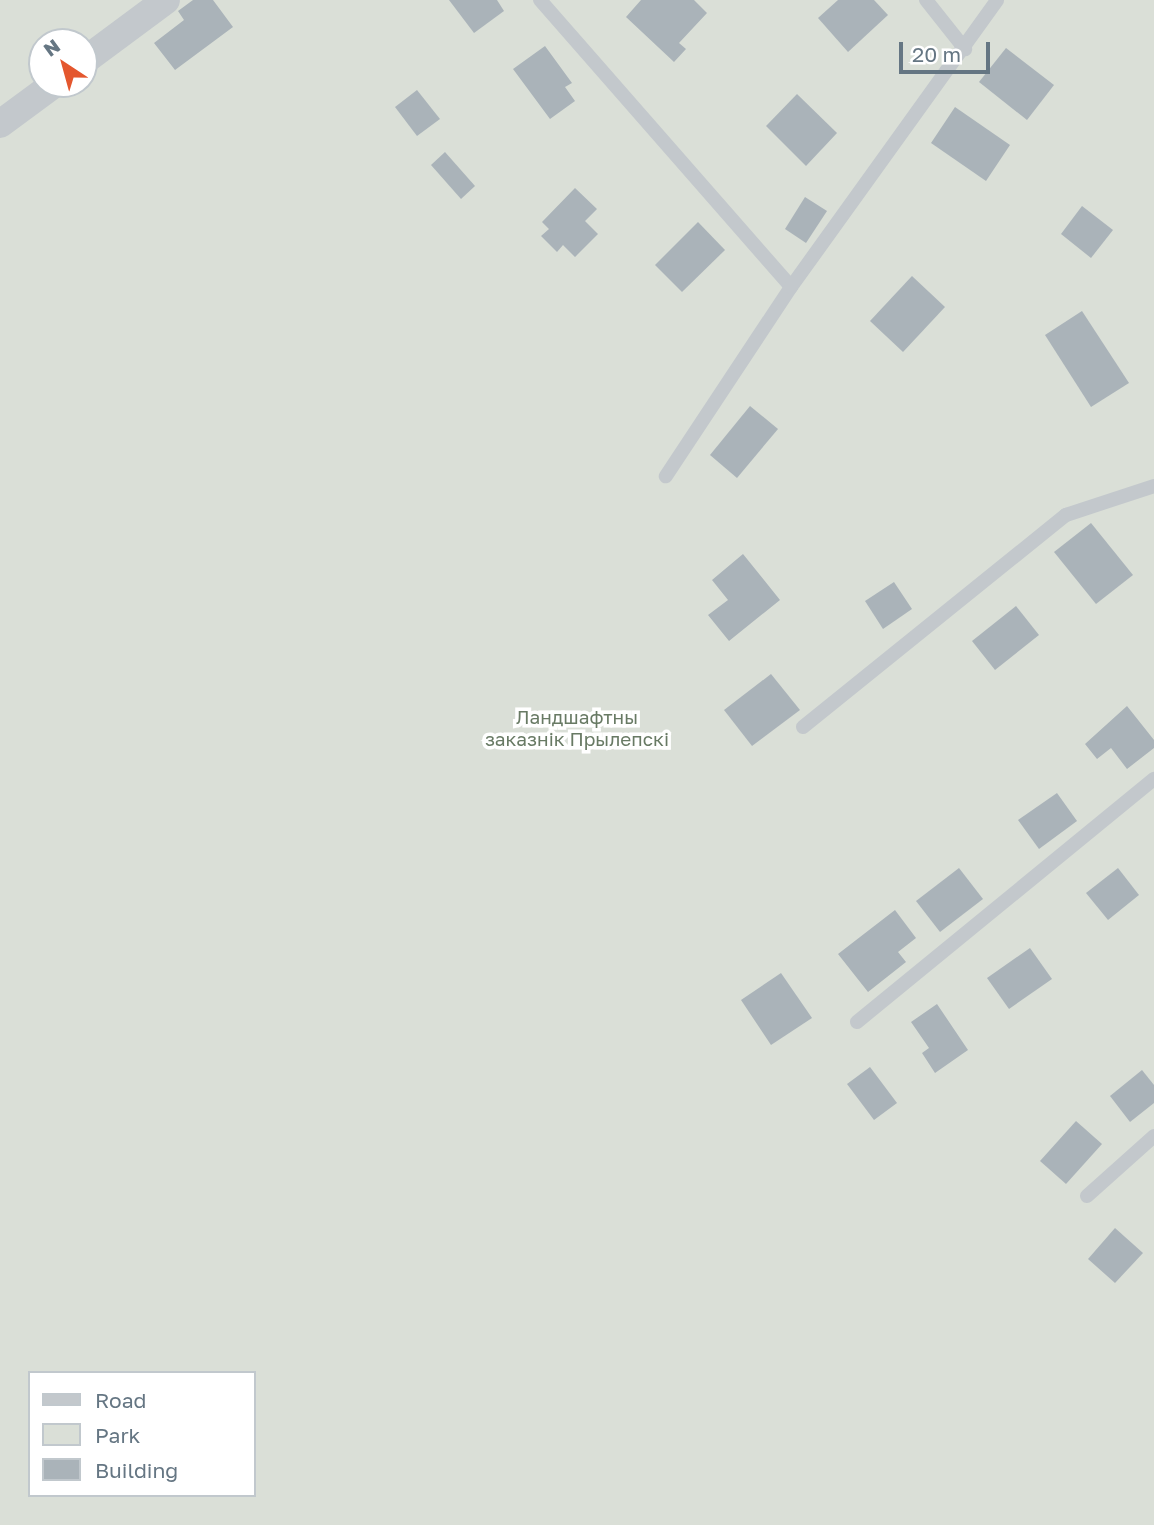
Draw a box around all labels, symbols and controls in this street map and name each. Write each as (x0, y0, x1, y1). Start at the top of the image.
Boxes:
north arrow (28, 28, 98, 98)
scale bar (902, 28, 993, 72)
text: N (39, 34, 64, 61)
text: 20 m (912, 41, 961, 67)
park label: Ландшафтны заказнік Прылепскі (485, 706, 669, 750)
legend (28, 1371, 256, 1497)
text: Road (95, 1387, 146, 1413)
text: Park (95, 1422, 140, 1448)
text: Building (95, 1457, 178, 1483)

